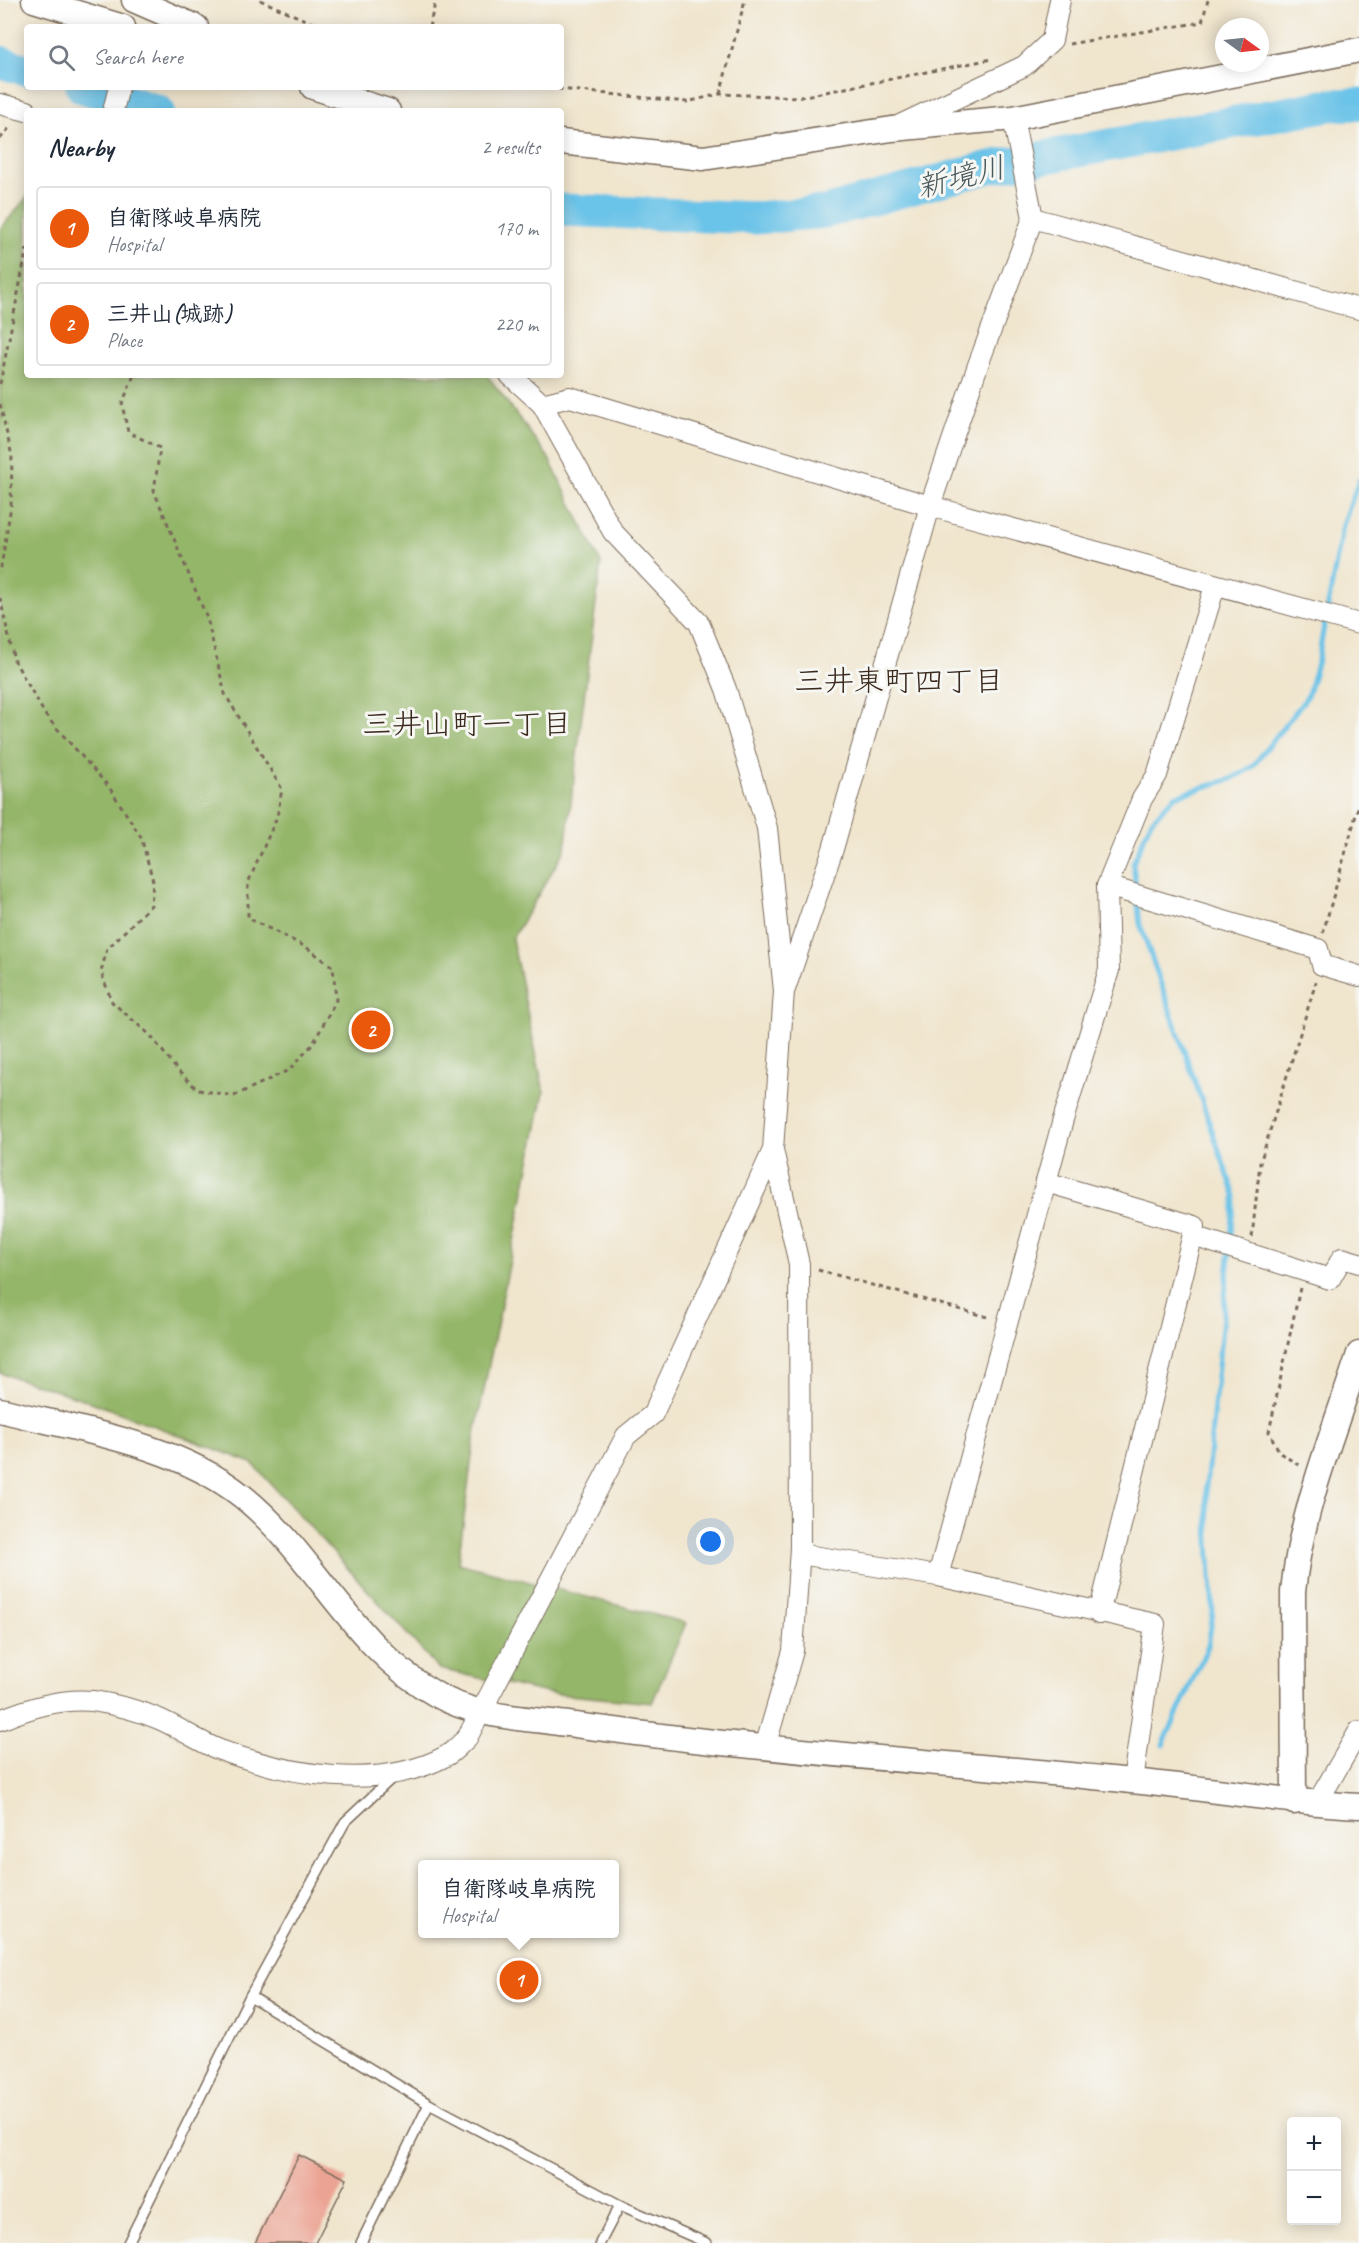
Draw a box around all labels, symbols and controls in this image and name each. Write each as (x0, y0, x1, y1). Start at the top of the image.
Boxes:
north arrow (1215, 18, 1269, 72)
search box (24, 24, 564, 90)
icon: search (45, 41, 78, 74)
text: Search here (93, 43, 183, 71)
text: Nearby (48, 131, 113, 164)
text: 2 results (481, 135, 540, 160)
water label: 新境川 (913, 148, 1009, 206)
text: 自衛隊岐阜病院 (107, 204, 261, 232)
text: 1 (65, 216, 74, 241)
text: 170 m (495, 216, 538, 241)
text: Hospital (107, 232, 162, 257)
text: 三井山(城跡) (107, 300, 232, 328)
text: 2 (65, 312, 74, 337)
text: 220 m (495, 312, 538, 337)
text: Place (107, 328, 142, 353)
district label: 三井東町四丁目 (794, 662, 1004, 700)
district label: 三井山町一丁目 (362, 705, 572, 743)
pin: 2 (352, 1008, 391, 1052)
your location (696, 1527, 725, 1556)
popup (418, 1860, 619, 1938)
text: 自衛隊岐阜病院 (441, 1875, 596, 1903)
text: Hospital (441, 1903, 496, 1928)
pin: 1 (500, 1958, 538, 2002)
map controls (1287, 2117, 1341, 2225)
button: + (1287, 2117, 1341, 2171)
button: − (1287, 2171, 1341, 2225)

